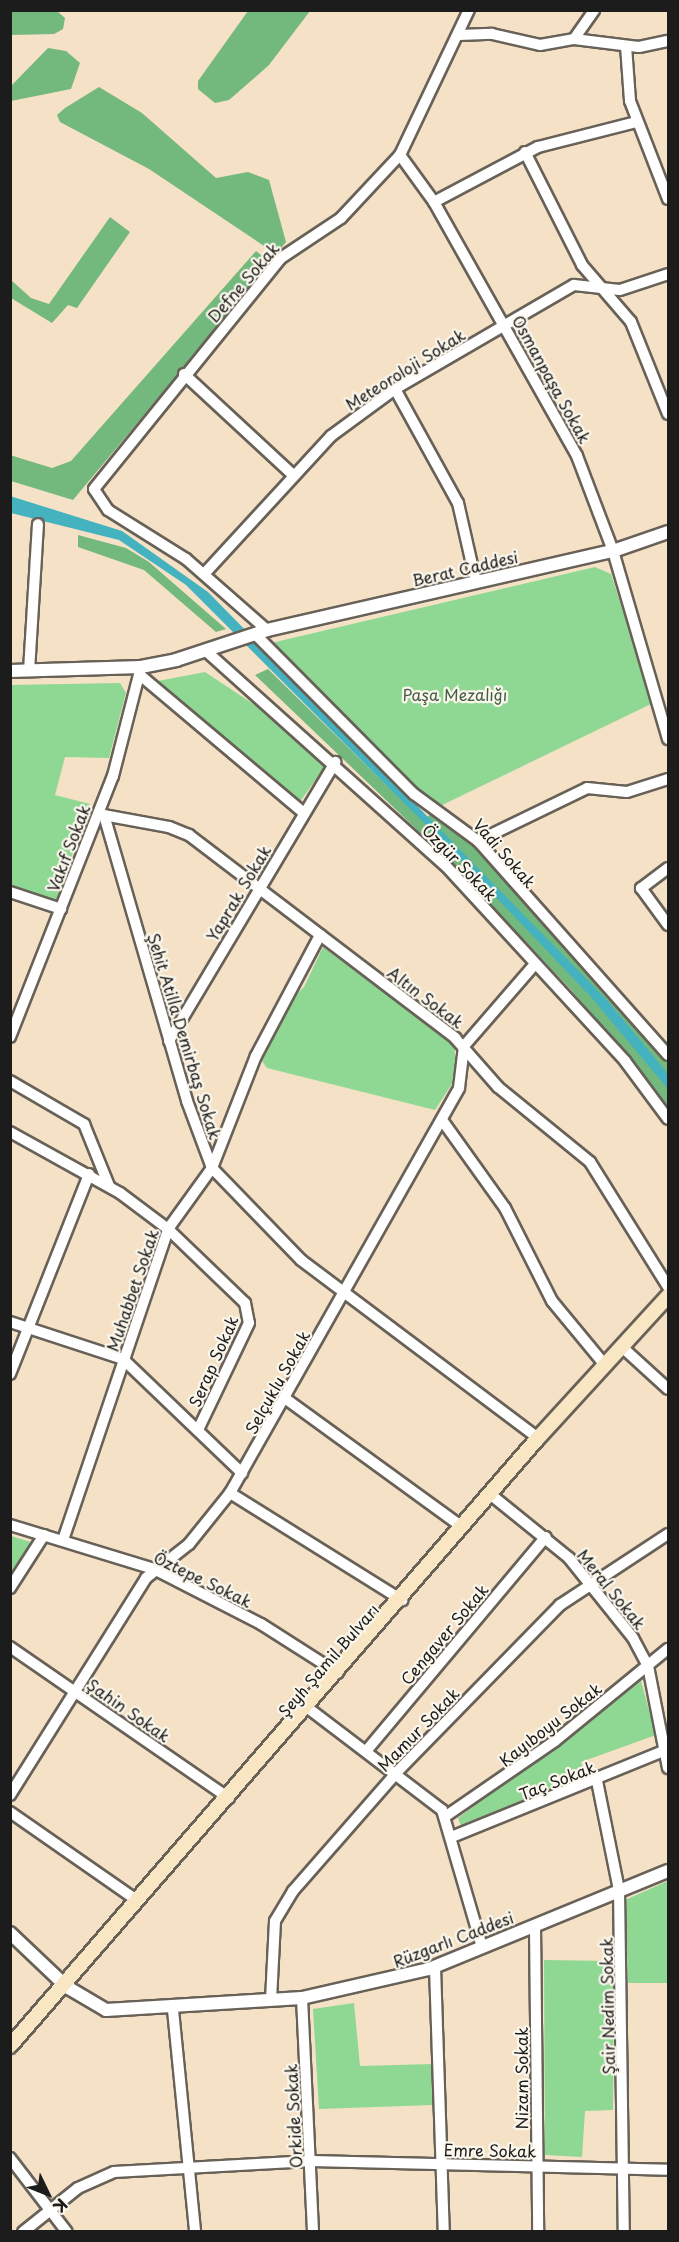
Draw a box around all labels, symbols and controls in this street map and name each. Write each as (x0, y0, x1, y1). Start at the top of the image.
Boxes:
street label: Defne Sokak (203, 238, 283, 326)
street label: Osmanpaşa Sokak (509, 311, 595, 447)
street label: Meteoroloji Sokak (342, 324, 468, 414)
street label: Berat Caddesi (410, 546, 520, 590)
park label: Paşa Mezalığı (403, 684, 507, 704)
street label: Vakıf Sokak (43, 802, 93, 894)
street label: Vadi Sokak (469, 814, 541, 892)
street label: Özgür Sokak (419, 820, 501, 904)
street label: Yaprak Sokak (202, 842, 274, 944)
street label: Şehit Atilla Demirbaş Sokak (144, 928, 226, 1144)
street label: Altın Sokak (384, 962, 468, 1032)
street label: Muhabbet Sokak (102, 1225, 162, 1355)
street label: Serap Sokak (184, 1313, 242, 1409)
street label: Selçuklu Sokak (240, 1326, 314, 1438)
street label: Meral Sokak (574, 1545, 650, 1633)
street label: Öztepe Sokak (151, 1547, 255, 1611)
street label: Cengaver Sokak (396, 1580, 492, 1688)
street label: Şeyh Şamil Bulvarı (273, 1599, 383, 1721)
street label: Şahin Sokak (84, 1674, 174, 1746)
street label: Kayıboyu Sokak (495, 1678, 605, 1770)
street label: Mamur Sokak (373, 1683, 463, 1775)
street label: Taç Sokak (517, 1757, 597, 1803)
street label: Rüzgarlı Caddesi (390, 1907, 516, 1971)
street label: Şair Nedim Sokak (596, 1937, 618, 2075)
street label: Nizam Sokak (511, 2027, 531, 2129)
street label: Orkide Sokak (281, 2063, 305, 2169)
street label: Emre Sokak (443, 2140, 537, 2160)
north arrow (18, 2164, 78, 2224)
text: K (48, 2194, 74, 2219)

